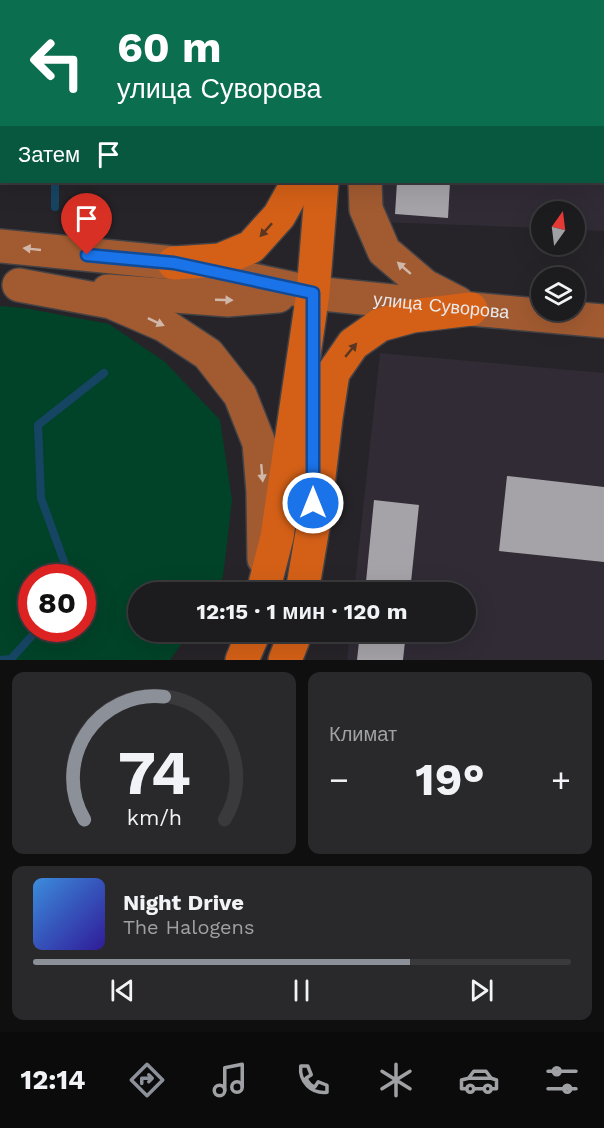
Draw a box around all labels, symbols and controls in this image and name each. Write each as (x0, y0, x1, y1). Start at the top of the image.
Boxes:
text: 60 m (117, 23, 221, 72)
icon: left (18, 24, 96, 102)
text: улица Суворова (117, 73, 322, 105)
icon: arrive (92, 138, 125, 171)
text: Затем (18, 142, 80, 167)
pin (61, 193, 112, 255)
north arrow (531, 201, 585, 255)
map controls (531, 201, 585, 321)
icon: arrive (70, 202, 103, 235)
one-way arrow (260, 222, 273, 237)
one-way arrow (23, 244, 42, 254)
one-way arrow (396, 261, 412, 274)
button: layers (531, 267, 585, 321)
street label: улица Суворова (372, 288, 511, 322)
one-way arrow (215, 295, 234, 304)
one-way arrow (147, 317, 164, 326)
one-way arrow (344, 342, 357, 358)
one-way arrow (257, 463, 267, 482)
position arrow (281, 471, 345, 535)
speed limit sign: 80 (18, 564, 96, 642)
text: 12:15 · 1 мин · 120 m (196, 599, 408, 624)
text: Климат (329, 722, 397, 746)
text: 74 (118, 736, 190, 809)
text: 19° (415, 753, 485, 806)
text: − (329, 760, 349, 799)
text: + (551, 760, 571, 799)
text: km/h (126, 805, 182, 830)
text: Night Drive (123, 890, 244, 915)
text: The Halogens (123, 915, 255, 939)
icon: previous (106, 974, 139, 1007)
icon: pause (285, 974, 318, 1007)
icon: next (465, 974, 498, 1007)
icon: directions (126, 1059, 168, 1101)
icon: music (209, 1059, 251, 1101)
icon: phone (292, 1059, 334, 1101)
icon: climate (375, 1059, 417, 1101)
icon: car (458, 1059, 500, 1101)
icon: filters (541, 1059, 583, 1101)
text: 12:14 (21, 1064, 85, 1096)

